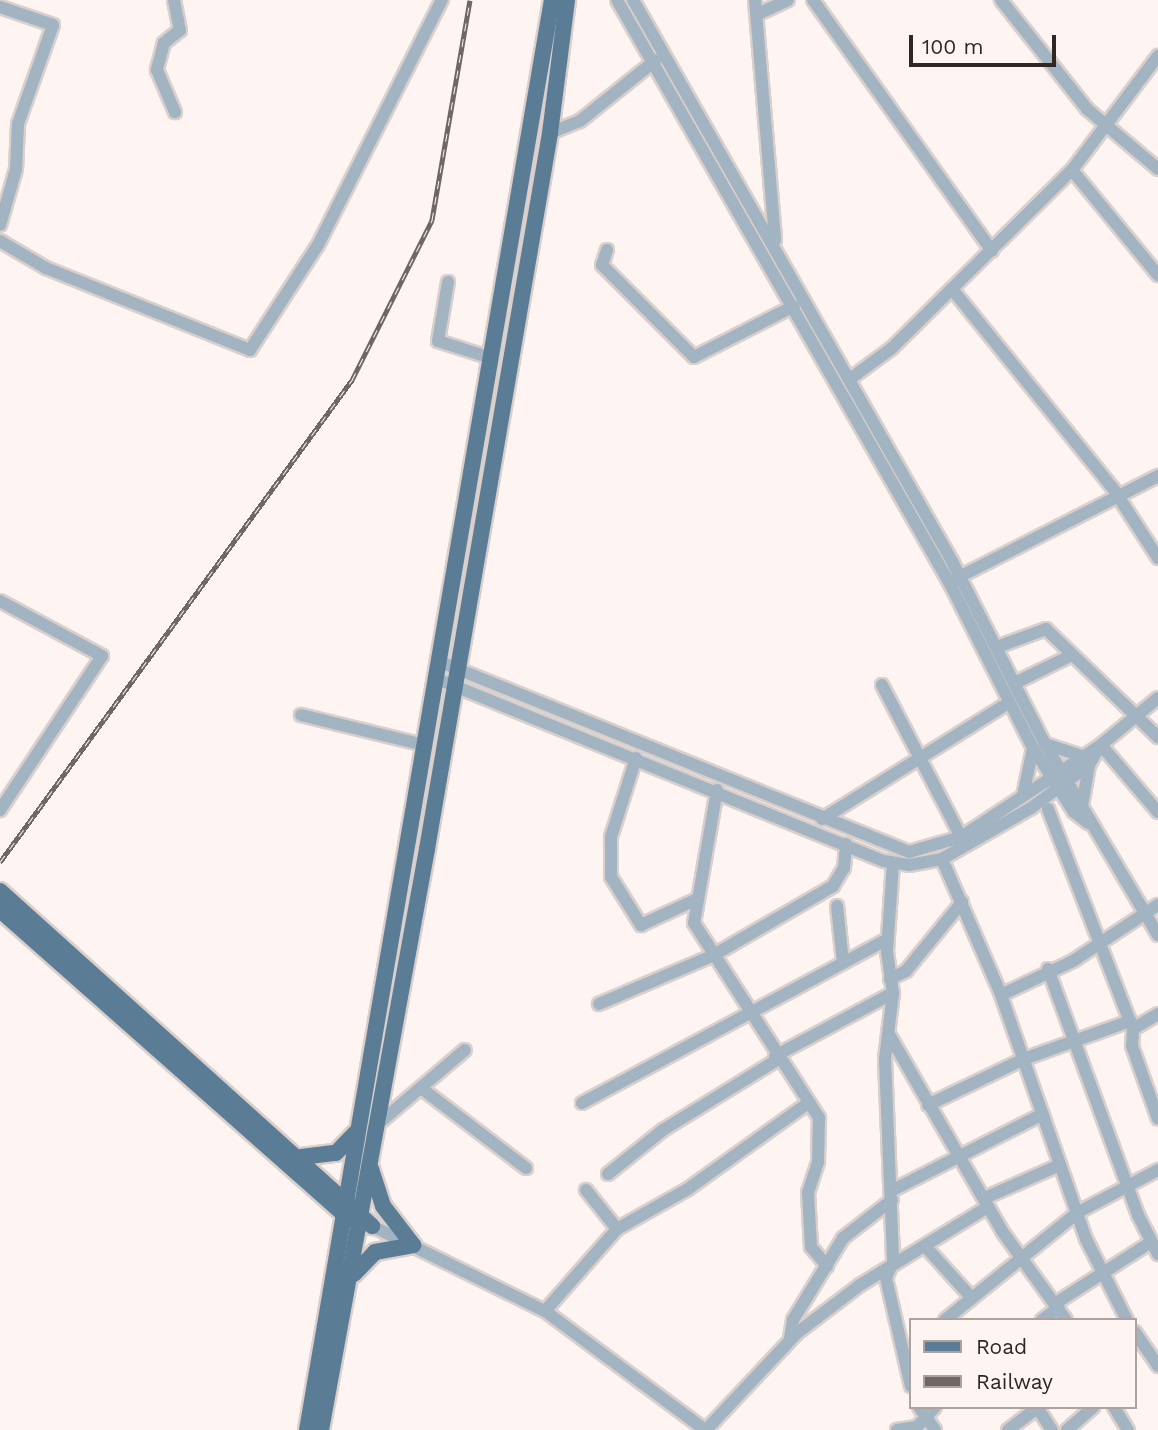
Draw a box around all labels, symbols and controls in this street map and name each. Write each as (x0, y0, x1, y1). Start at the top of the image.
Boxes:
scale bar (913, 21, 1060, 65)
text: 100 m (922, 34, 984, 59)
legend (909, 1318, 1137, 1409)
text: Road (976, 1334, 1027, 1359)
text: Railway (976, 1369, 1053, 1394)

